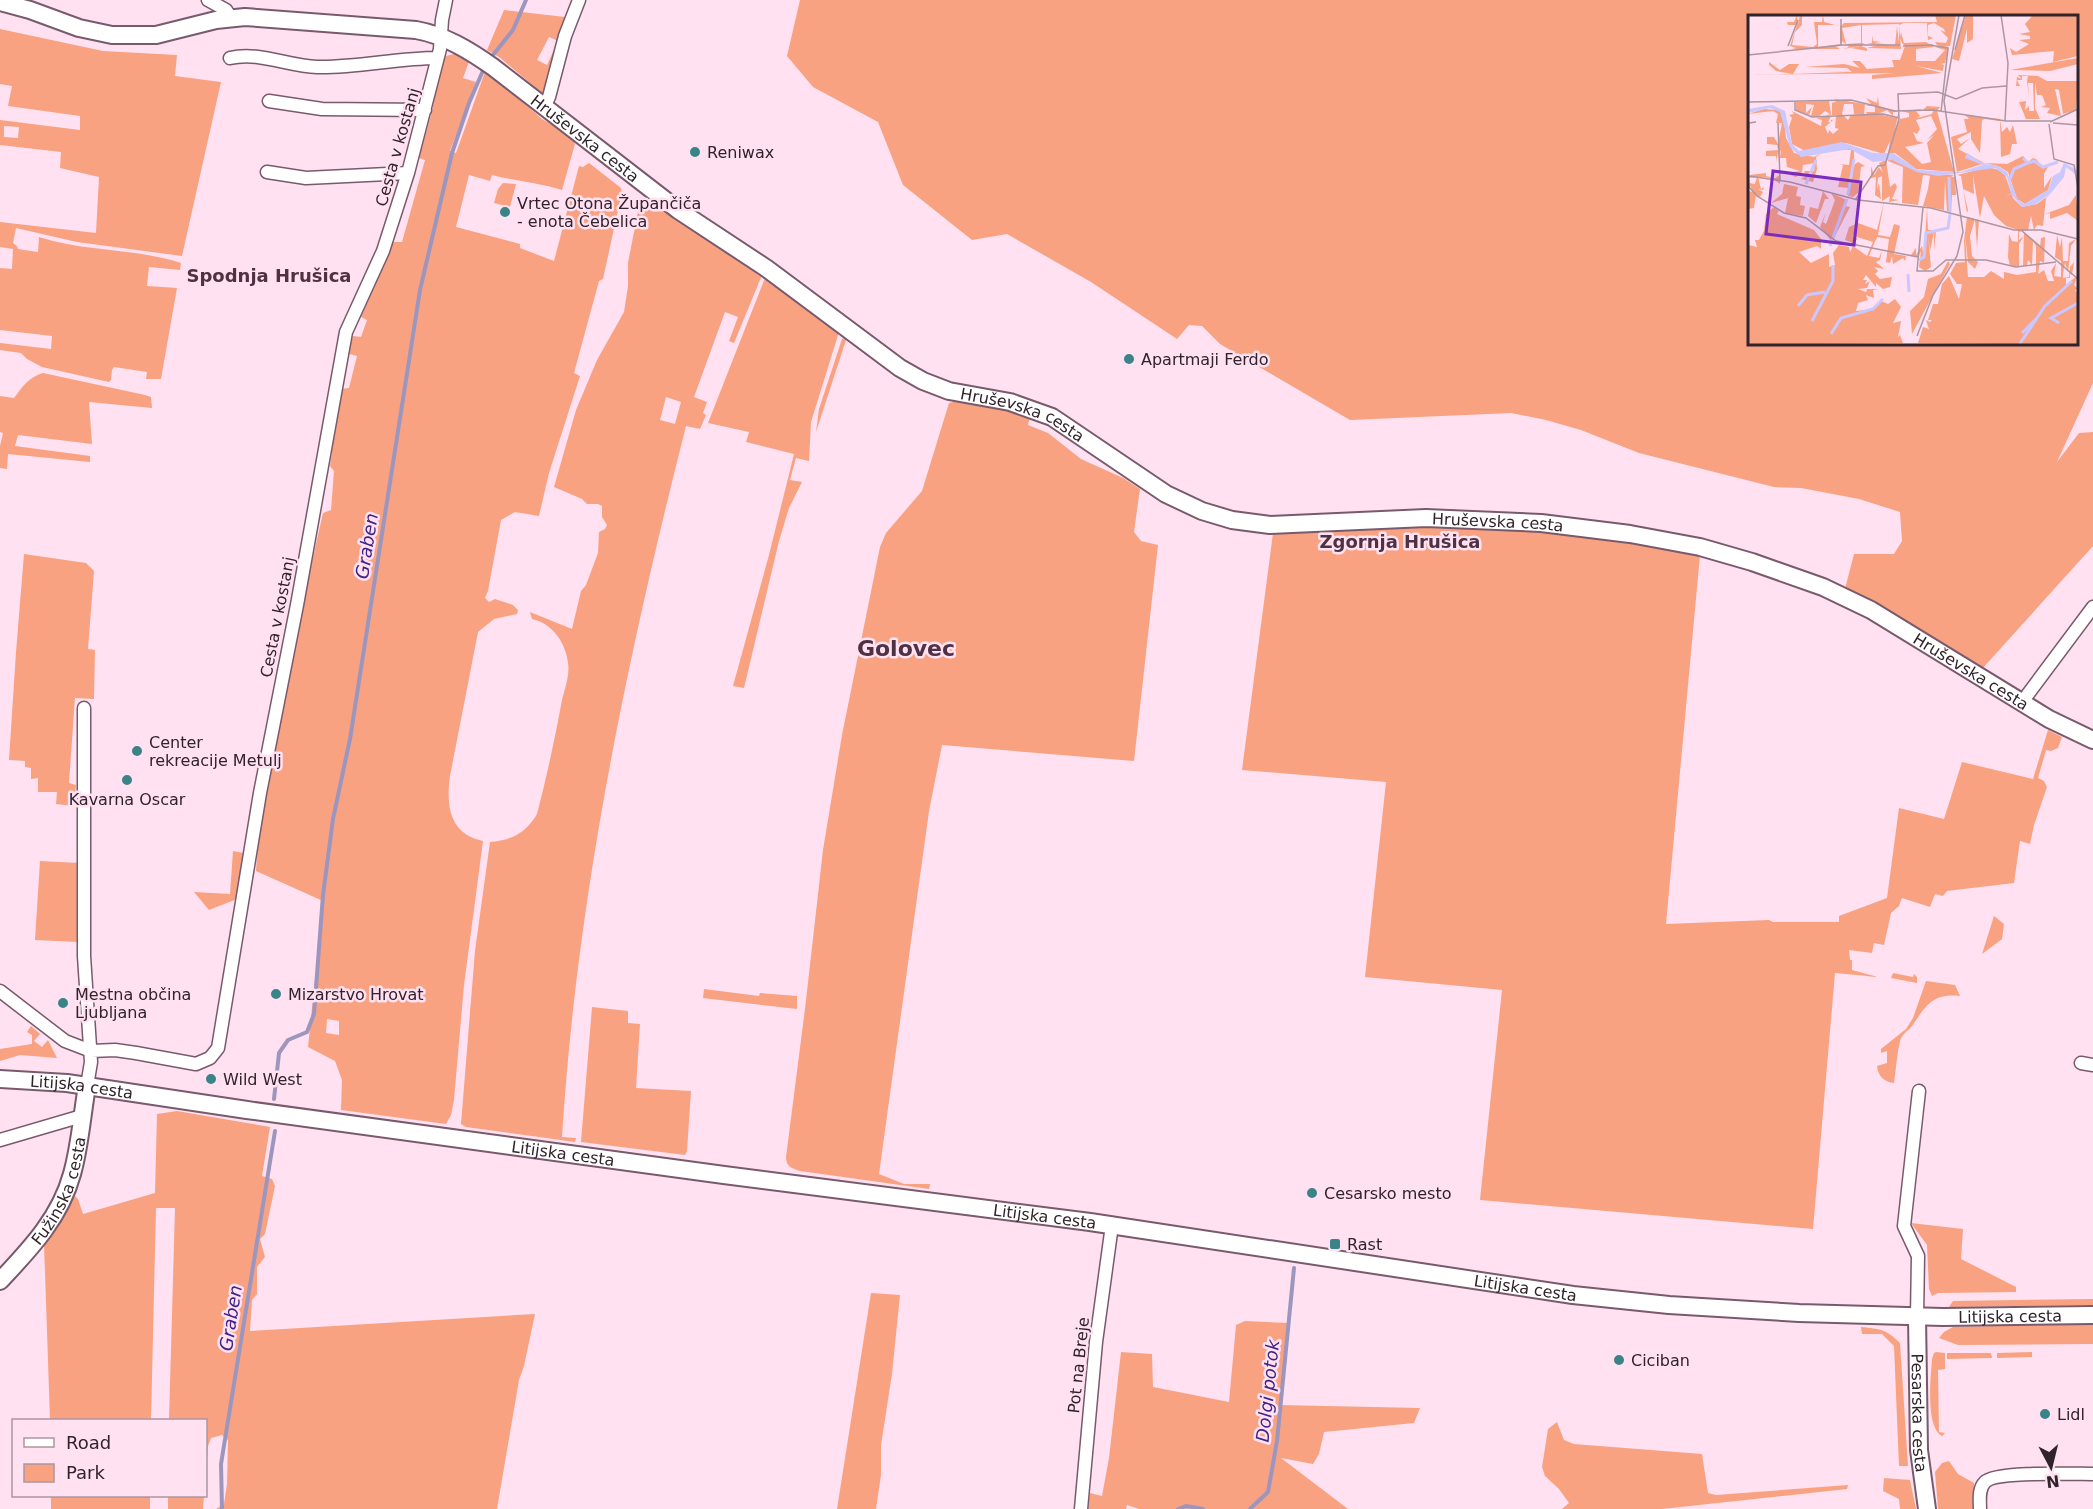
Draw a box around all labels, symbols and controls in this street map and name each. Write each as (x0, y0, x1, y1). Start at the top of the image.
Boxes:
inset map (1748, 15, 2078, 345)
street label: Cesta v kostanj (371, 86, 424, 209)
street label: Hruševska cesta (527, 91, 643, 186)
place label: Reniwax (707, 143, 774, 162)
marker: Reniwax (688, 145, 702, 159)
place label: Vrtec Otona Župančiča - enota Čebelica (517, 194, 701, 231)
marker: Vrtec Otona Župančiča - enota Čebelica (498, 205, 512, 219)
district label: Spodnja Hrušica (187, 265, 351, 286)
place label: Apartmaji Ferdo (1141, 350, 1269, 369)
marker: Apartmaji Ferdo (1122, 352, 1136, 366)
street label: Hruševska cesta (959, 384, 1088, 446)
street label: Hruševska cesta (1432, 509, 1565, 536)
water label: Graben (351, 512, 382, 580)
district label: Zgornja Hrušica (1319, 531, 1481, 552)
street label: Cesta v kostanj (256, 555, 299, 679)
street label: Hruševska cesta (1910, 629, 2032, 714)
district label: Golovec (857, 636, 955, 661)
place label: Center rekreacije Metulj (149, 733, 282, 770)
marker: Center rekreacije Metulj (130, 744, 144, 758)
marker: Kavarna Oscar (120, 773, 134, 787)
place label: Kavarna Oscar (69, 790, 186, 809)
place label: Mestna občina Ljubljana (75, 985, 191, 1022)
place label: Mizarstvo Hrovat (288, 985, 424, 1004)
marker: Mizarstvo Hrovat (269, 987, 283, 1001)
marker: Mestna občina Ljubljana (56, 996, 70, 1010)
place label: Wild West (223, 1070, 302, 1089)
street label: Litijska cesta (29, 1072, 134, 1103)
marker: Wild West (204, 1072, 218, 1086)
street label: Fužinska cesta (27, 1135, 90, 1249)
street label: Litijska cesta (510, 1137, 616, 1170)
place label: Cesarsko mesto (1324, 1184, 1451, 1203)
marker: Cesarsko mesto (1305, 1186, 1319, 1200)
street label: Litijska cesta (992, 1201, 1098, 1233)
place label: Rast (1347, 1235, 1382, 1254)
marker: Rast (1328, 1237, 1342, 1251)
street label: Litijska cesta (1473, 1271, 1578, 1305)
water label: Graben (215, 1284, 246, 1352)
street label: Litijska cesta (1958, 1306, 2062, 1327)
street label: Pot na Breje (1064, 1316, 1093, 1414)
water label: Dolgi potok (1252, 1337, 1283, 1443)
place label: Ciciban (1631, 1351, 1690, 1370)
marker: Ciciban (1612, 1353, 1626, 1367)
street label: Pesarska cesta (1908, 1353, 1931, 1474)
place label: Lidl (2057, 1405, 2085, 1424)
marker: Lidl (2038, 1407, 2052, 1421)
legend (12, 1419, 207, 1497)
text: Road (66, 1432, 111, 1453)
north arrow (2021, 1437, 2081, 1497)
text: Park (66, 1462, 105, 1483)
text: N (2045, 1471, 2061, 1492)

